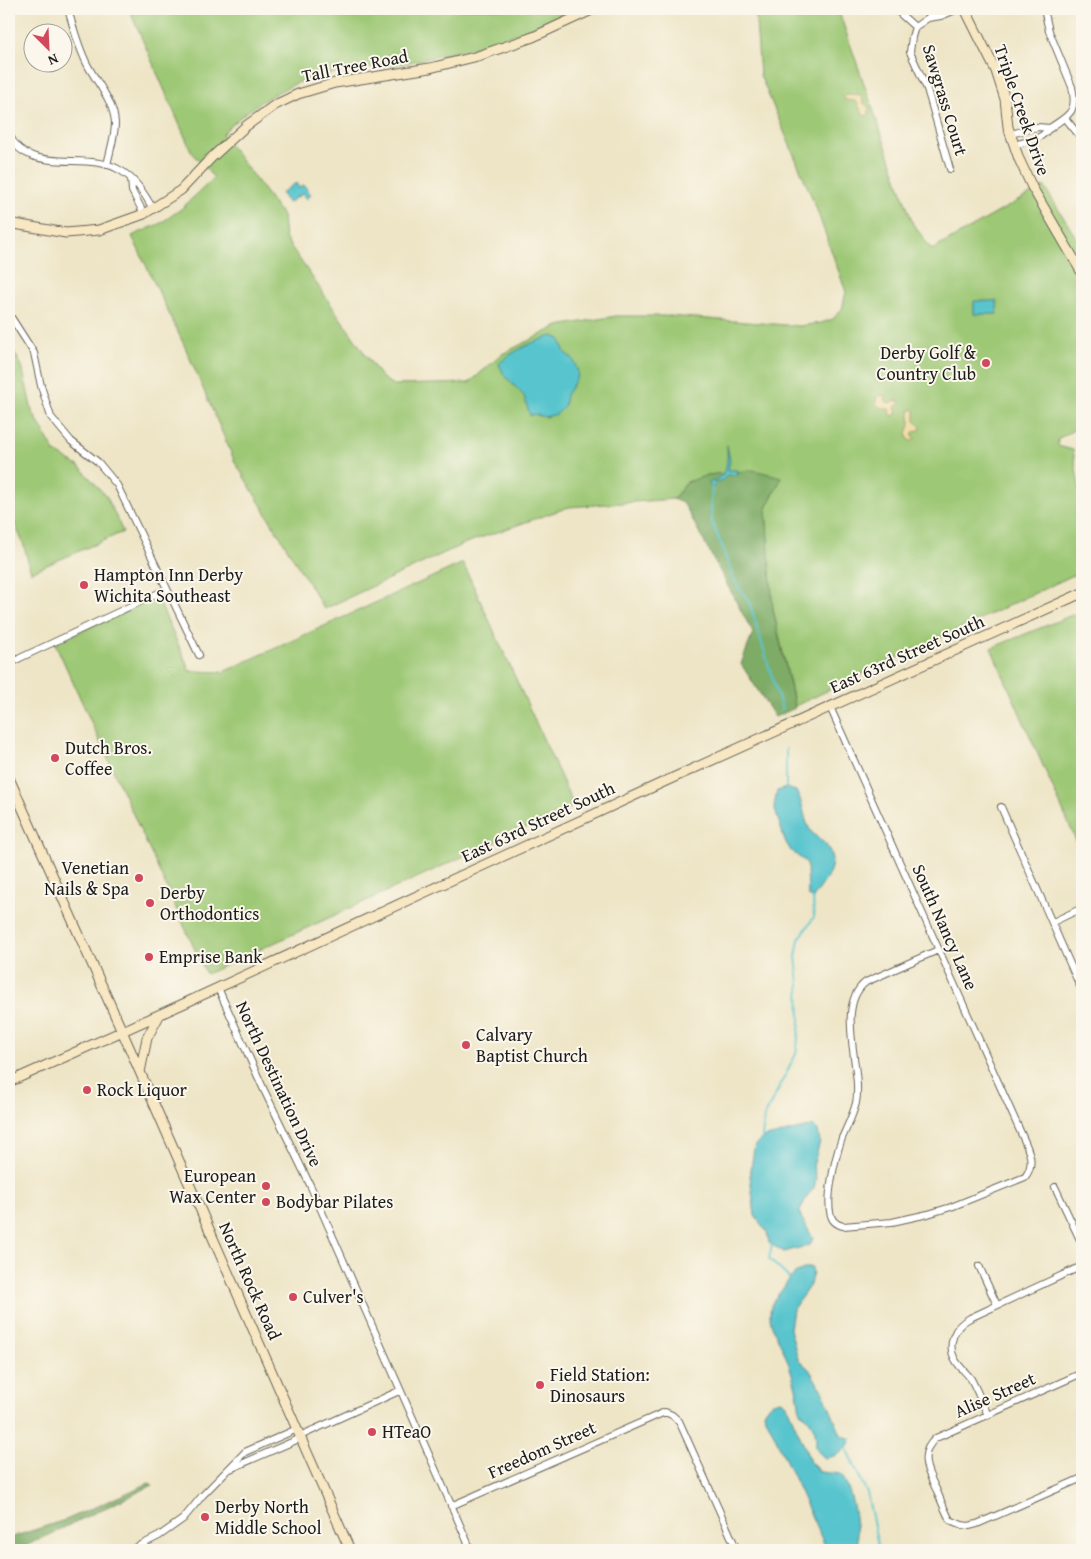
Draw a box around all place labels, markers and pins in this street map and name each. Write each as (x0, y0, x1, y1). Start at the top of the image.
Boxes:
place label: Derby Golf & Country Club (877, 339, 977, 387)
marker: Derby Golf & Country Club (980, 357, 992, 369)
place label: Hampton Inn Derby Wichita Southeast (94, 561, 243, 609)
marker: Hampton Inn Derby Wichita Southeast (78, 579, 90, 591)
place label: Dutch Bros. Coffee (65, 734, 152, 782)
marker: Dutch Bros. Coffee (49, 752, 61, 764)
place label: Venetian Nails & Spa (44, 854, 129, 902)
marker: Venetian Nails & Spa (133, 872, 145, 884)
place label: Derby Orthodontics (160, 879, 259, 927)
marker: Derby Orthodontics (144, 897, 156, 909)
place label: Emprise Bank (159, 943, 263, 970)
marker: Emprise Bank (143, 951, 155, 963)
place label: Calvary Baptist Church (476, 1021, 588, 1069)
marker: Calvary Baptist Church (460, 1039, 472, 1051)
place label: Rock Liquor (97, 1076, 188, 1103)
marker: Rock Liquor (81, 1084, 93, 1096)
place label: European Wax Center (169, 1162, 257, 1210)
marker: European Wax Center (260, 1180, 272, 1192)
place label: Bodybar Pilates (276, 1188, 393, 1215)
marker: Bodybar Pilates (260, 1196, 272, 1208)
place label: Culver's (303, 1283, 364, 1310)
marker: Culver's (287, 1291, 299, 1303)
place label: Field Station: Dinosaurs (550, 1361, 650, 1409)
marker: Field Station: Dinosaurs (534, 1379, 546, 1391)
place label: HTeaO (382, 1418, 431, 1445)
marker: HTeaO (366, 1426, 378, 1438)
place label: Derby North Middle School (215, 1493, 322, 1541)
marker: Derby North Middle School (199, 1511, 211, 1523)

